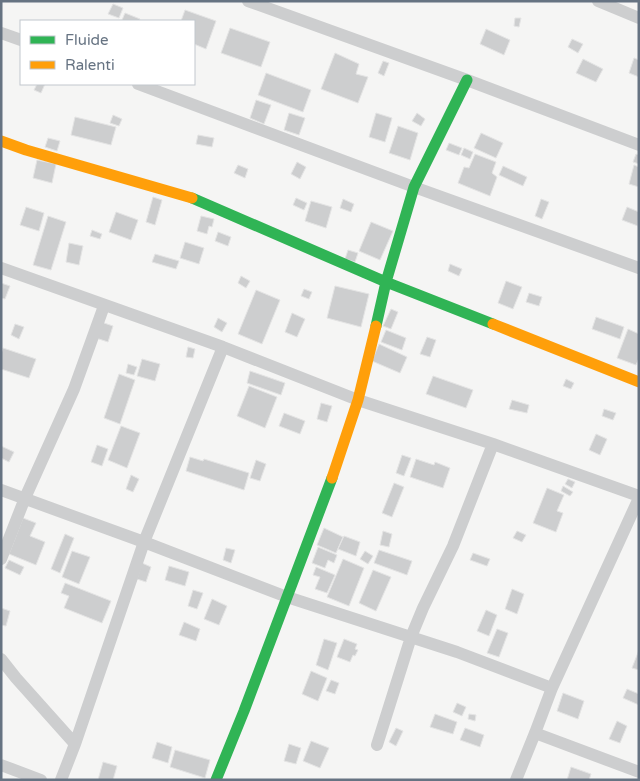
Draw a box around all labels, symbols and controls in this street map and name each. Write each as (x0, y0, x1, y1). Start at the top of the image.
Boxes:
legend (20, 20, 195, 85)
text: Fluide (65, 31, 109, 49)
text: Ralenti (65, 56, 115, 74)

